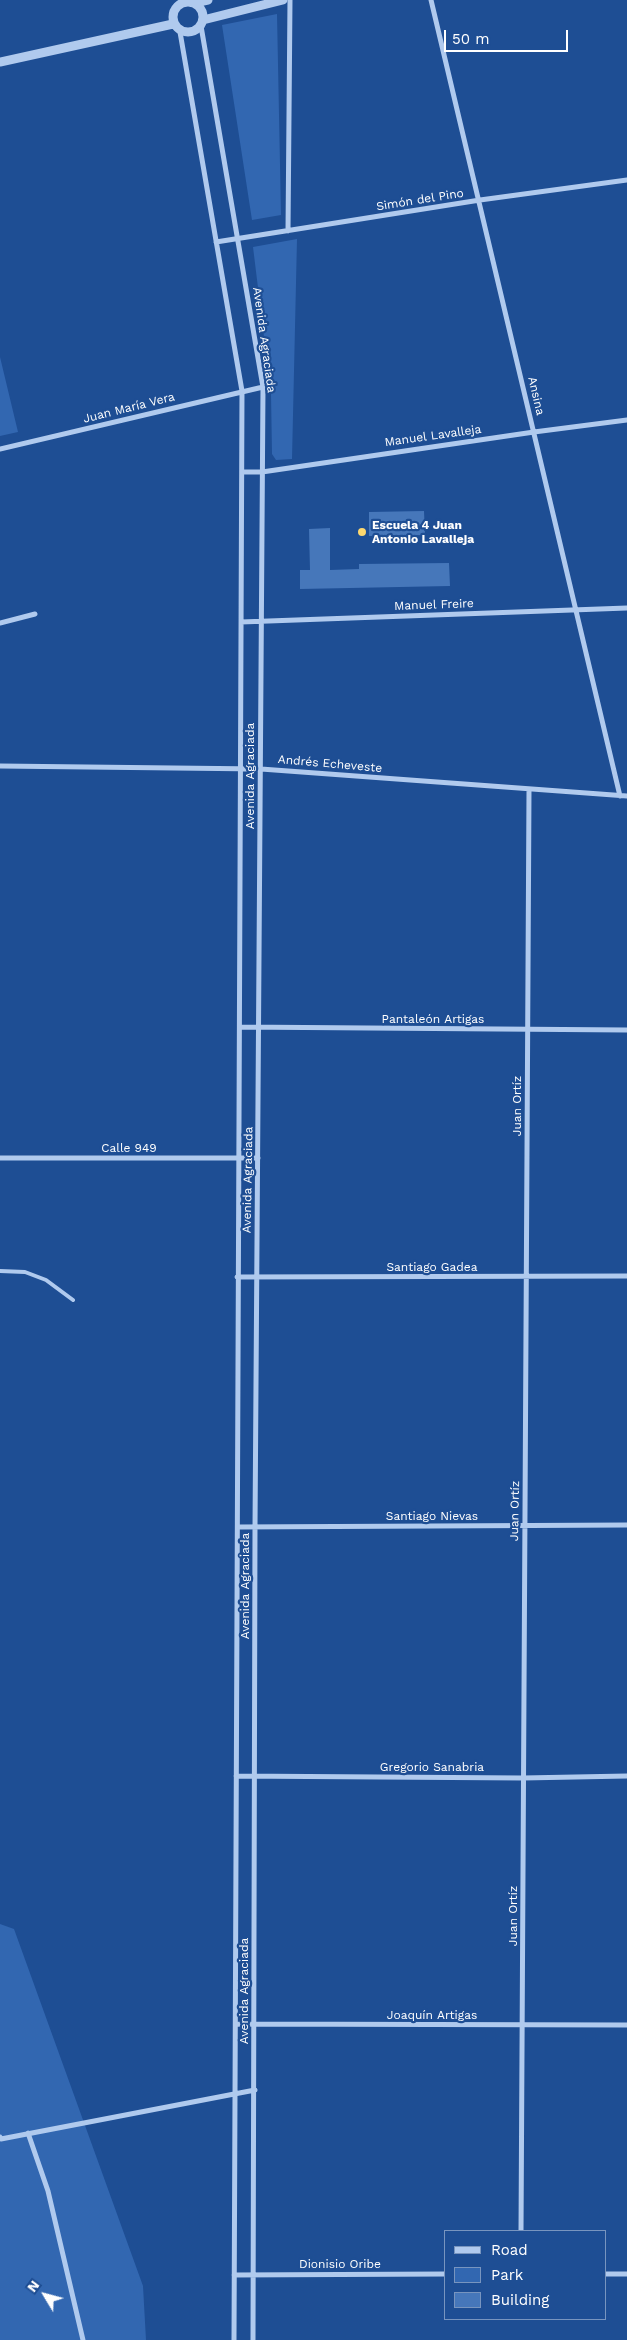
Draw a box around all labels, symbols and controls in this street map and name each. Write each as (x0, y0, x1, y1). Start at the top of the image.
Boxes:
scale bar (447, 20, 571, 52)
text: 50 m (452, 30, 489, 48)
street label: Simón del Pino (375, 186, 465, 214)
street label: Avenida Agraciada (249, 286, 279, 394)
street label: Ansina (525, 375, 547, 417)
street label: Juan María Vera (82, 390, 176, 426)
street label: Manuel Lavalleja (384, 422, 482, 450)
place label: Escuela 4 Juan Antonio Lavalleja (372, 518, 474, 546)
marker: Escuela 4 Juan Antonio Lavalleja (356, 526, 368, 538)
street label: Manuel Freire (394, 596, 474, 614)
street label: Avenida Agraciada (243, 723, 257, 829)
street label: Andrés Echeveste (277, 752, 383, 776)
street label: Pantaleón Artigas (382, 1012, 484, 1026)
street label: Juan Ortíz (510, 1076, 524, 1136)
street label: Avenida Agraciada (240, 1127, 256, 1233)
street label: Calle 949 (101, 1141, 157, 1155)
street label: Santiago Gadea (386, 1260, 478, 1274)
street label: Juan Ortíz (507, 1481, 523, 1541)
street label: Santiago Nievas (386, 1509, 478, 1523)
street label: Avenida Agraciada (238, 1533, 252, 1639)
street label: Gregorio Sanabria (380, 1760, 484, 1774)
street label: Juan Ortíz (506, 1886, 520, 1946)
street label: Avenida Agraciada (237, 1938, 251, 2044)
street label: Joaquín Artigas (387, 2008, 477, 2022)
legend (444, 2230, 607, 2320)
text: Road (491, 2241, 528, 2259)
street label: Dionisio Oribe (299, 2257, 381, 2271)
text: Park (491, 2266, 523, 2284)
north arrow (20, 2270, 70, 2320)
text: N (24, 2277, 43, 2295)
text: Building (491, 2291, 549, 2309)

